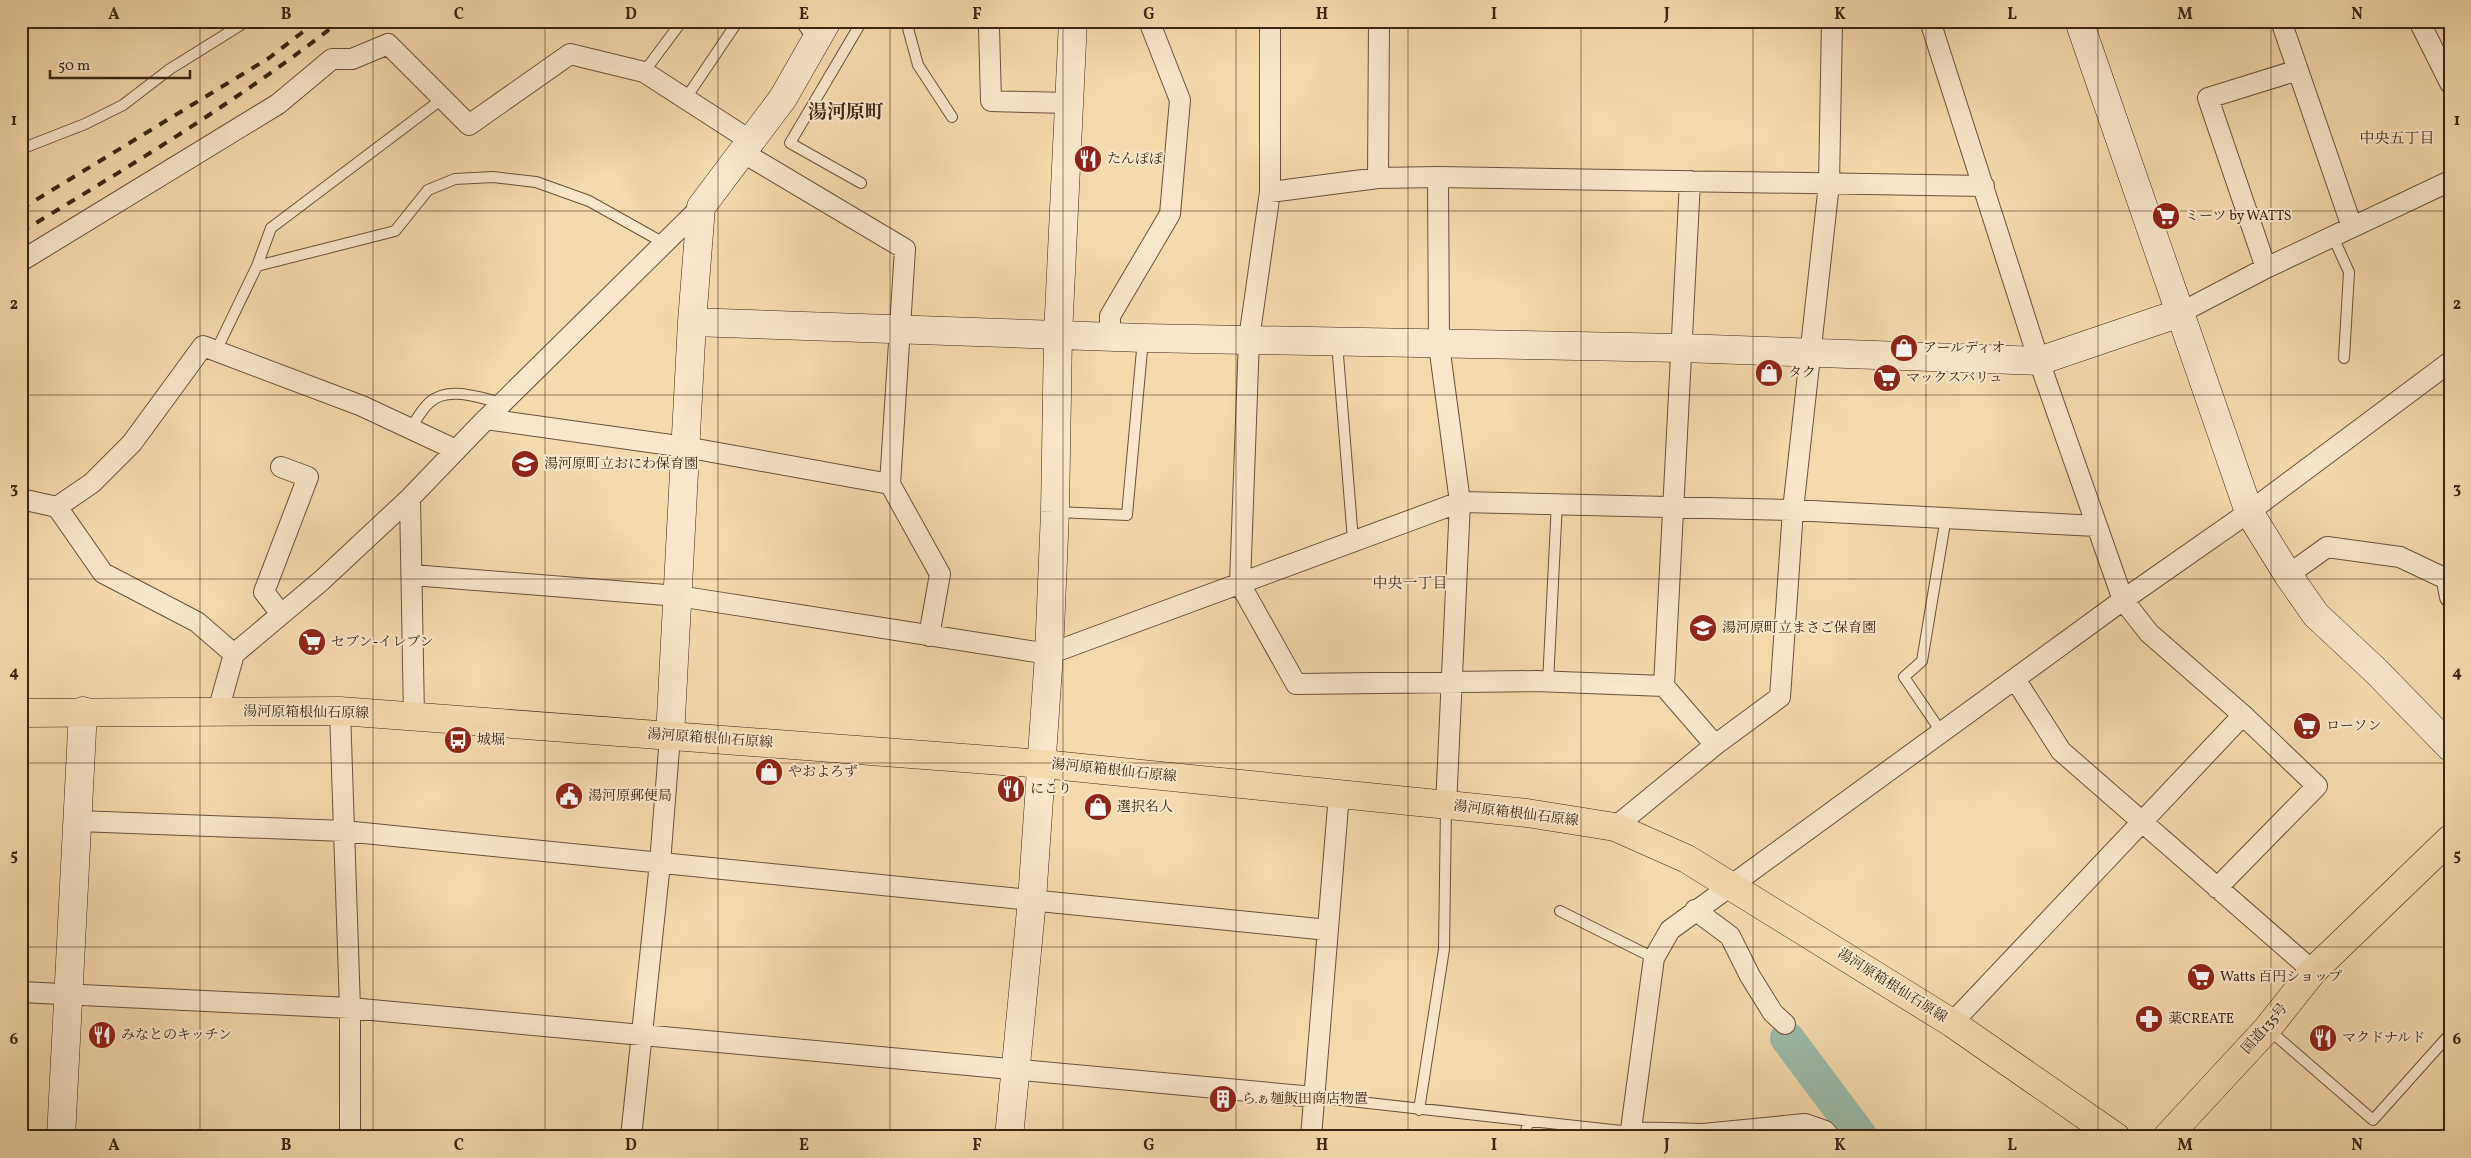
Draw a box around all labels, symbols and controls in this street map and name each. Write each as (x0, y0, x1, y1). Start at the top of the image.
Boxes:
text: A (108, 4, 120, 26)
text: B (281, 4, 292, 26)
text: C (454, 4, 464, 26)
text: D (625, 4, 637, 26)
text: E (799, 4, 809, 26)
text: F (972, 4, 982, 26)
text: G (1143, 4, 1155, 26)
text: H (1316, 4, 1328, 26)
text: I (1491, 4, 1497, 26)
text: J (1663, 4, 1670, 26)
text: K (1834, 4, 1846, 26)
text: L (2007, 4, 2017, 26)
text: M (2177, 4, 2193, 26)
text: N (2351, 4, 2363, 26)
scale bar (50, 48, 190, 80)
text: 50 m (58, 56, 90, 77)
district label: 湯河原町 (808, 100, 884, 126)
text: 1 (11, 110, 17, 132)
text: 1 (2454, 110, 2460, 132)
district label: 中央五丁目 (2359, 129, 2435, 150)
restaurant icon: たんぽぽ (1073, 144, 1103, 174)
place label: たんぽぽ (1107, 150, 1163, 169)
supermarket icon: ミーツ by WATTS (2151, 201, 2181, 231)
place label: ミーツ by WATTS (2185, 207, 2291, 226)
text: 2 (10, 294, 18, 316)
text: 2 (2453, 294, 2461, 316)
shop icon: アールディオ (1889, 333, 1919, 363)
place label: アールディオ (1923, 339, 2005, 358)
shop icon: タク (1754, 358, 1784, 388)
supermarket icon: マックスバリュ (1872, 363, 1902, 393)
place label: タク (1788, 364, 1816, 383)
place label: マックスバリュ (1906, 369, 2003, 388)
school or university icon: 湯河原町立おにわ保育園 (510, 449, 540, 479)
place label: 湯河原町立おにわ保育園 (544, 455, 698, 474)
text: 3 (10, 478, 18, 500)
text: 3 (2453, 478, 2461, 500)
district label: 中央一丁目 (1372, 574, 1448, 595)
school or university icon: 湯河原町立まさご保育園 (1688, 613, 1718, 643)
place label: 湯河原町立まさご保育園 (1722, 619, 1876, 638)
supermarket icon: セブン-イレブン (297, 627, 327, 657)
place label: セブン-イレブン (331, 633, 434, 652)
text: 4 (9, 662, 19, 684)
text: 4 (2452, 662, 2462, 684)
street label: 湯河原箱根仙石原線 (243, 702, 369, 724)
supermarket icon: ローソン (2292, 711, 2322, 741)
place label: ローソン (2326, 717, 2381, 736)
bus stop icon: 城堀 (443, 725, 473, 755)
street label: 湯河原箱根仙石原線 (646, 725, 774, 753)
place label: 城堀 (477, 731, 505, 750)
street label: 湯河原箱根仙石原線 (1050, 755, 1178, 787)
shop icon: やおよろず (754, 757, 784, 787)
place label: やおよろず (788, 763, 858, 782)
restaurant icon: にこり (996, 774, 1026, 804)
place label: にこり (1030, 780, 1072, 799)
public building icon: 湯河原郵便局 (554, 781, 584, 811)
place label: 湯河原郵便局 (588, 787, 672, 806)
shop icon: 選択名人 (1083, 792, 1113, 822)
street label: 湯河原箱根仙石原線 (1452, 797, 1580, 831)
place label: 選択名人 (1117, 798, 1173, 817)
text: 5 (10, 845, 18, 867)
text: 5 (2453, 845, 2461, 867)
street label: 湯河原箱根仙石原線 (1834, 945, 1950, 1027)
supermarket icon: Watts 百円ショップ (2186, 962, 2216, 992)
place label: Watts 百円ショップ (2220, 968, 2342, 987)
street label: 国道135号 (2238, 1000, 2292, 1058)
pharmacy icon: 薬CREATE (2134, 1004, 2164, 1034)
place label: 薬CREATE (2168, 1010, 2234, 1029)
restaurant icon: みなとのキッチン (87, 1020, 117, 1050)
restaurant icon: マクドナルド (2308, 1023, 2338, 1053)
place label: みなとのキッチン (121, 1026, 232, 1045)
text: 6 (10, 1029, 19, 1051)
place label: マクドナルド (2342, 1029, 2425, 1048)
text: 6 (2453, 1029, 2462, 1051)
building icon: らぁ麺飯田商店物置 (1208, 1084, 1238, 1114)
place label: らぁ麺飯田商店物置 (1242, 1090, 1368, 1109)
text: A (108, 1135, 120, 1157)
text: B (281, 1135, 292, 1157)
text: C (454, 1135, 464, 1157)
text: D (625, 1135, 637, 1157)
text: E (799, 1135, 809, 1157)
text: F (972, 1135, 982, 1157)
text: G (1143, 1135, 1155, 1157)
text: H (1316, 1135, 1328, 1157)
text: I (1491, 1135, 1497, 1157)
text: J (1663, 1135, 1670, 1157)
text: K (1834, 1135, 1846, 1157)
text: L (2007, 1135, 2017, 1157)
text: M (2177, 1135, 2193, 1157)
text: N (2351, 1135, 2363, 1157)

